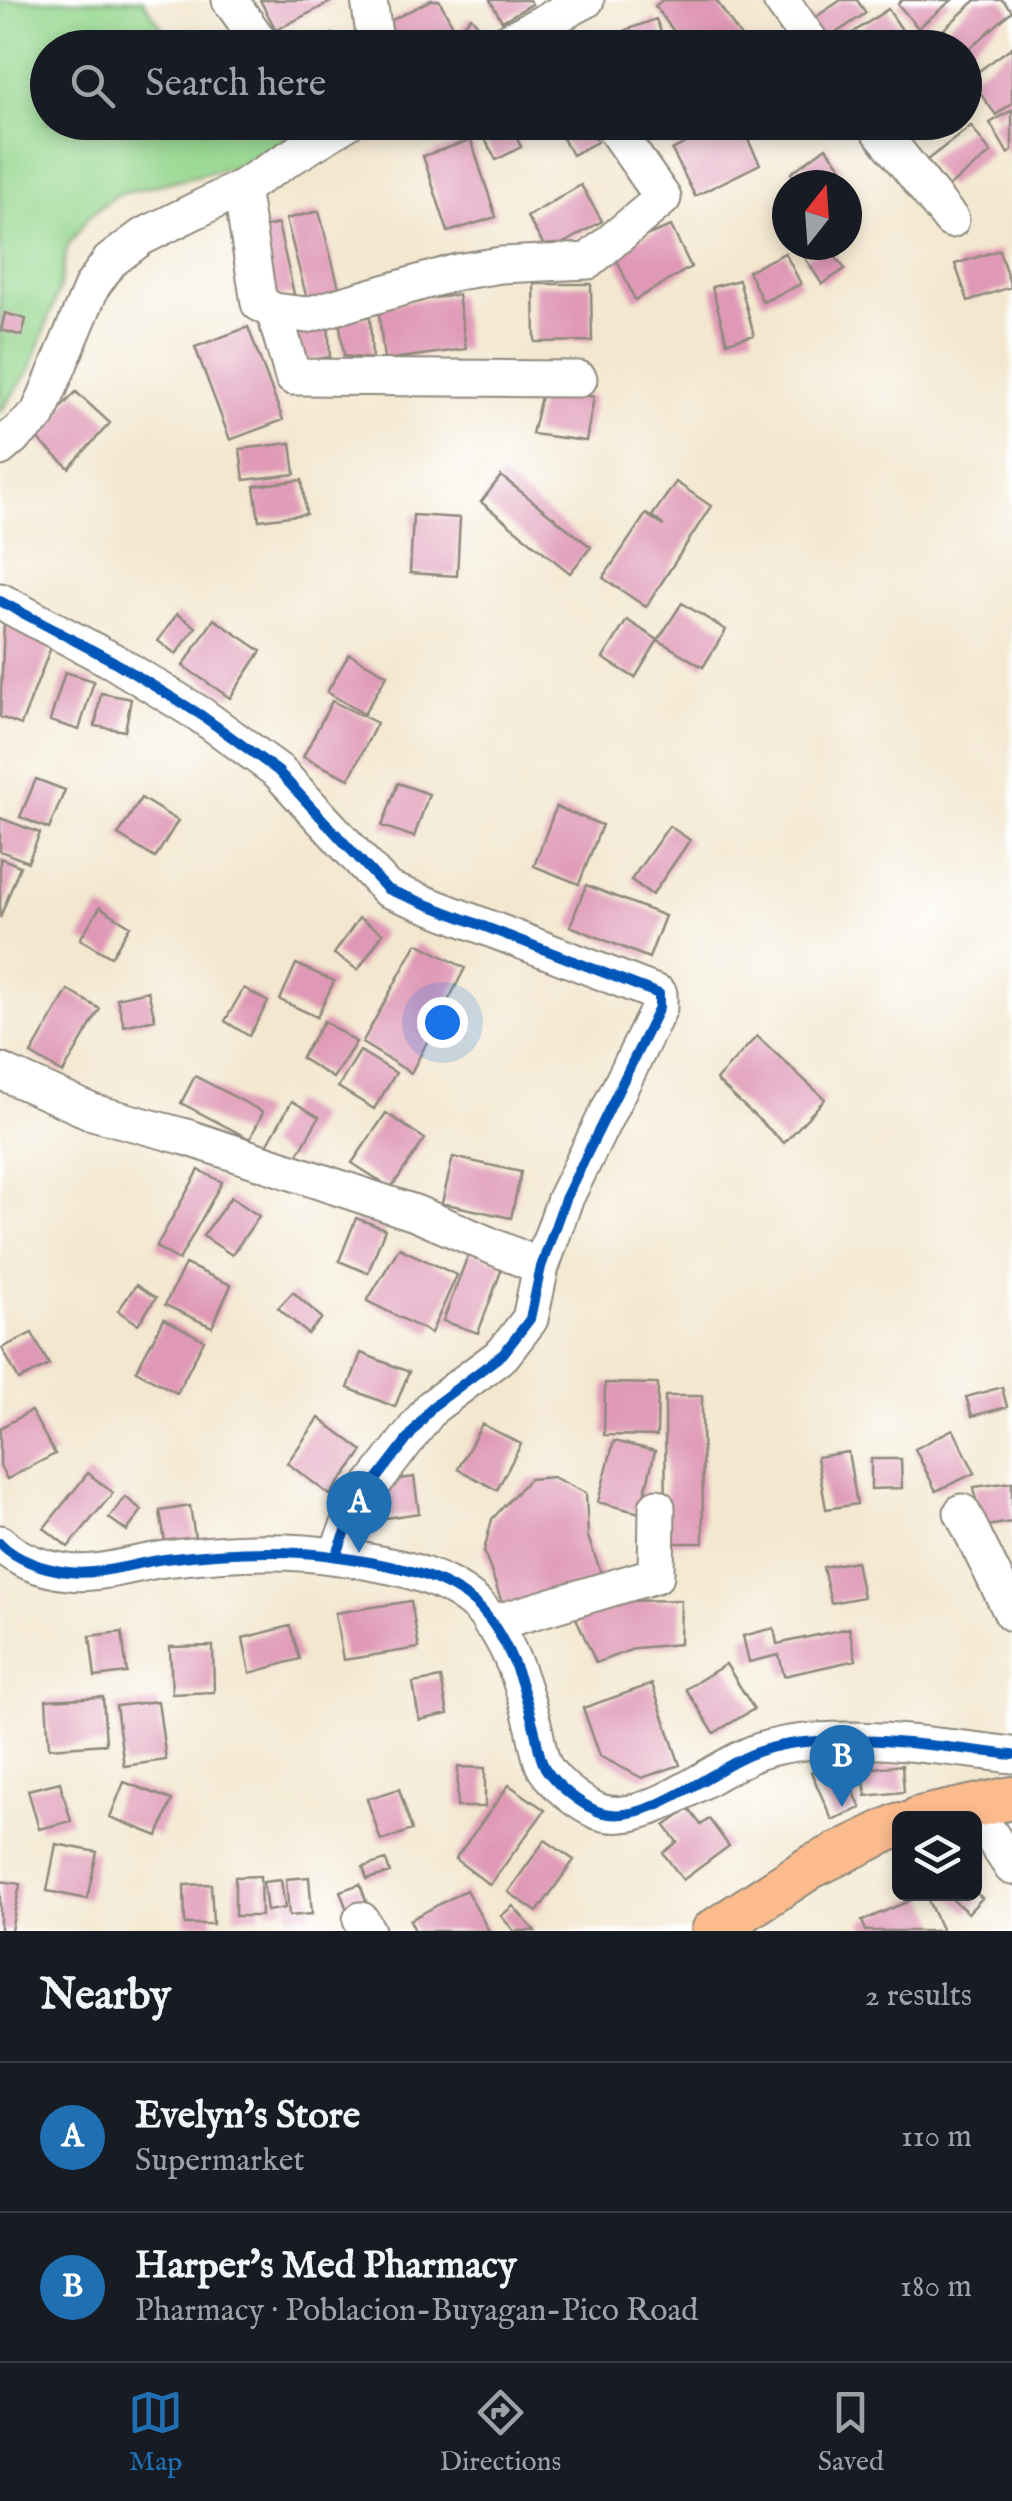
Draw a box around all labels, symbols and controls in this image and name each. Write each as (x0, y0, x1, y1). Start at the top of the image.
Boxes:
search box (30, 30, 982, 140)
icon: search (65, 58, 120, 113)
text: Search here (145, 61, 326, 109)
north arrow (772, 170, 862, 260)
your location (417, 997, 468, 1048)
pin: A (326, 1470, 392, 1553)
pin: B (810, 1724, 874, 1807)
map controls (892, 1811, 982, 1901)
button: layers (892, 1811, 982, 1901)
text: Nearby (40, 1970, 171, 2023)
text: 2 results (865, 1976, 972, 2017)
text: Evelyn's Store (135, 2093, 360, 2141)
text: A (62, 2117, 83, 2158)
text: 110 m (901, 2117, 972, 2158)
text: Supermarket (135, 2141, 305, 2182)
text: Harper's Med Pharmacy (135, 2243, 517, 2291)
text: B (62, 2267, 83, 2308)
text: 180 m (900, 2267, 972, 2308)
text: Pharmacy · Poblacion-Buyagan-Pico Road (135, 2291, 698, 2332)
tab: Map (128, 2385, 183, 2480)
tab: Directions (439, 2385, 561, 2480)
tab: Saved (818, 2385, 884, 2480)

